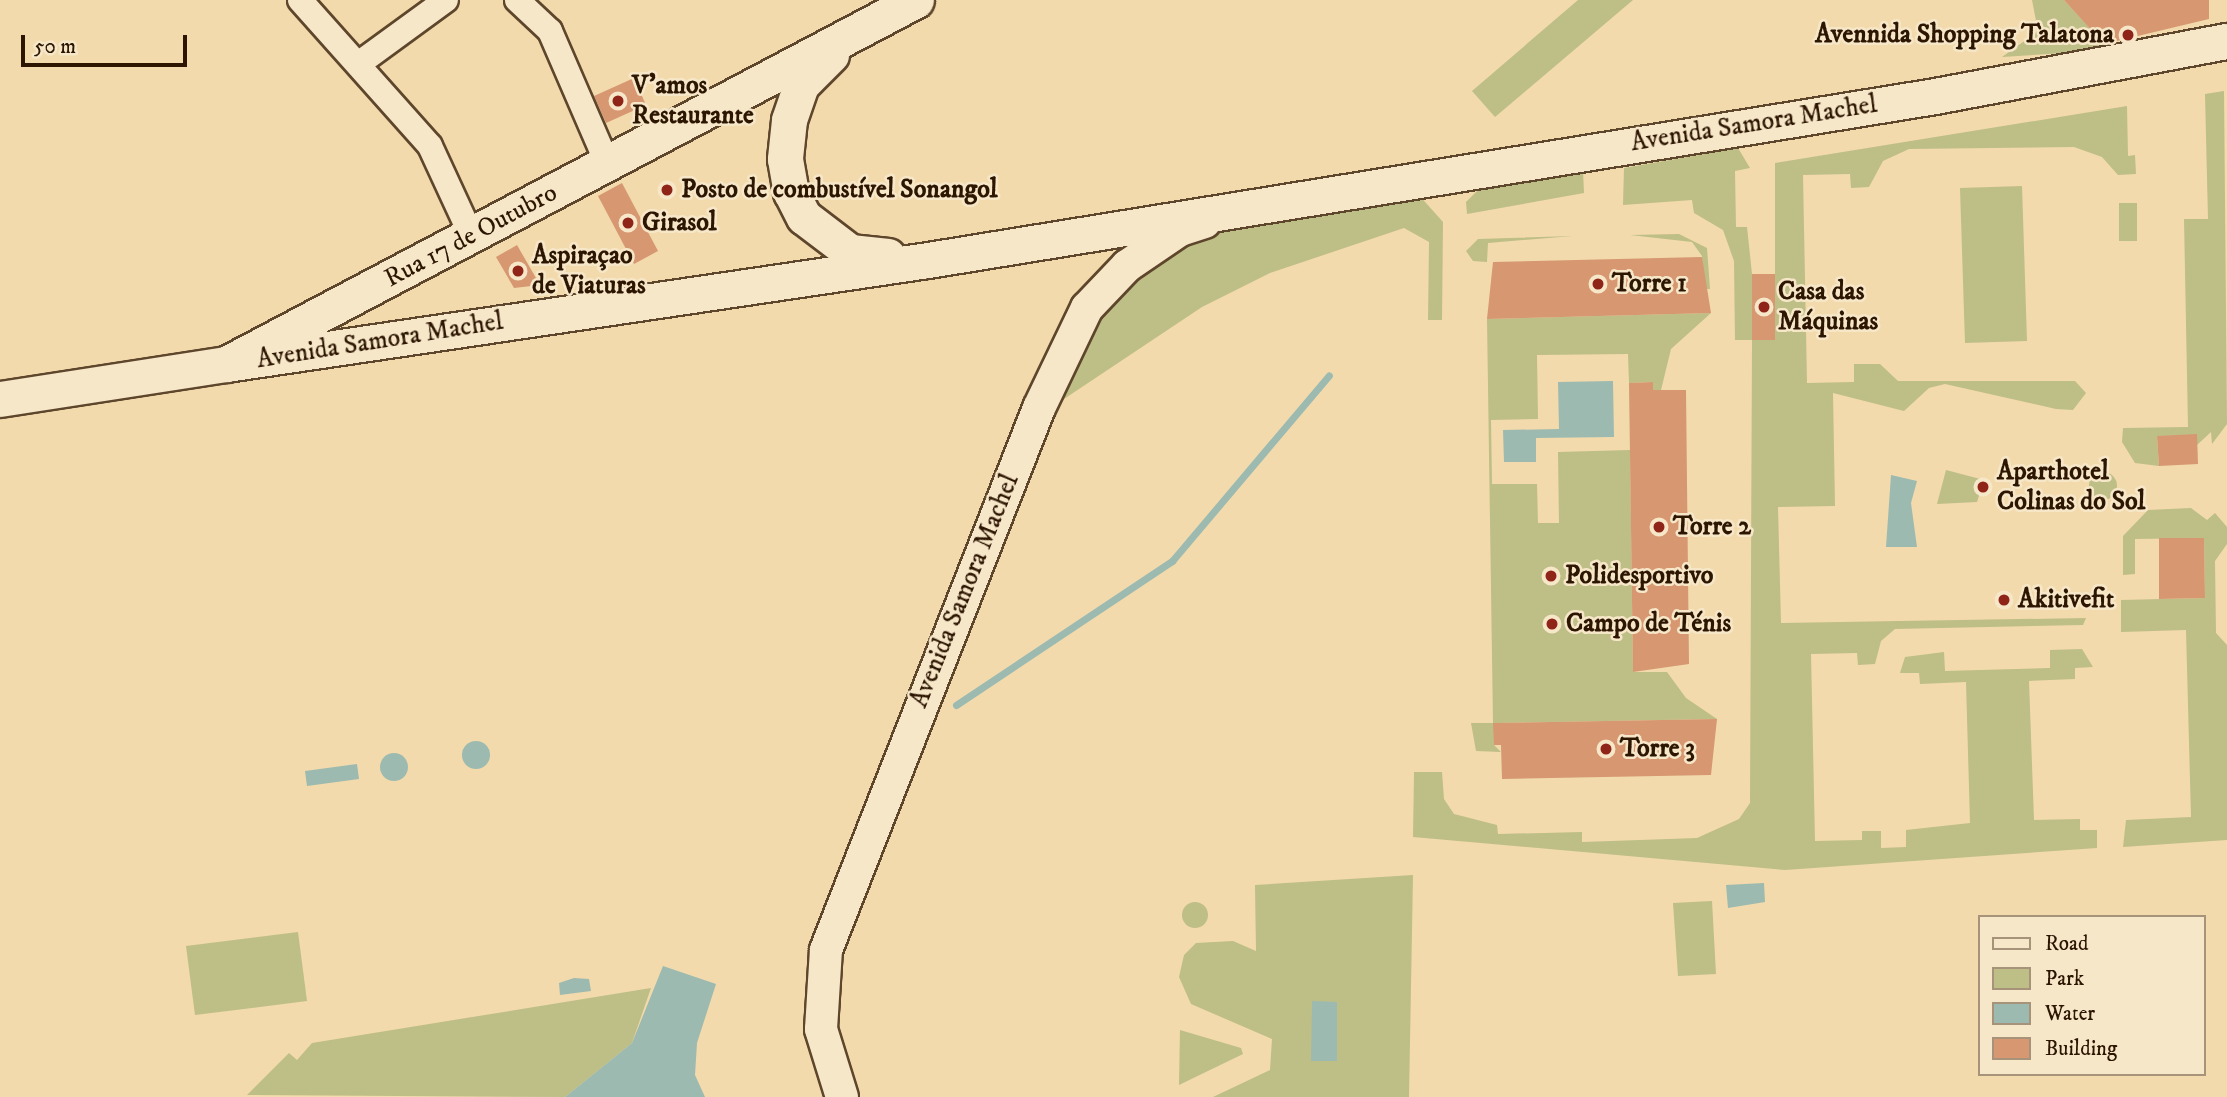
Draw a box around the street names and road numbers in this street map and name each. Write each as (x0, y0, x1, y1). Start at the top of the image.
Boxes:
street label: Avenida Samora Machel (1629, 89, 1879, 159)
street label: Rua 17 de Outubro (379, 177, 563, 295)
street label: Avenida Samora Machel (255, 306, 505, 376)
street label: Avenida Samora Machel (904, 470, 1026, 712)

